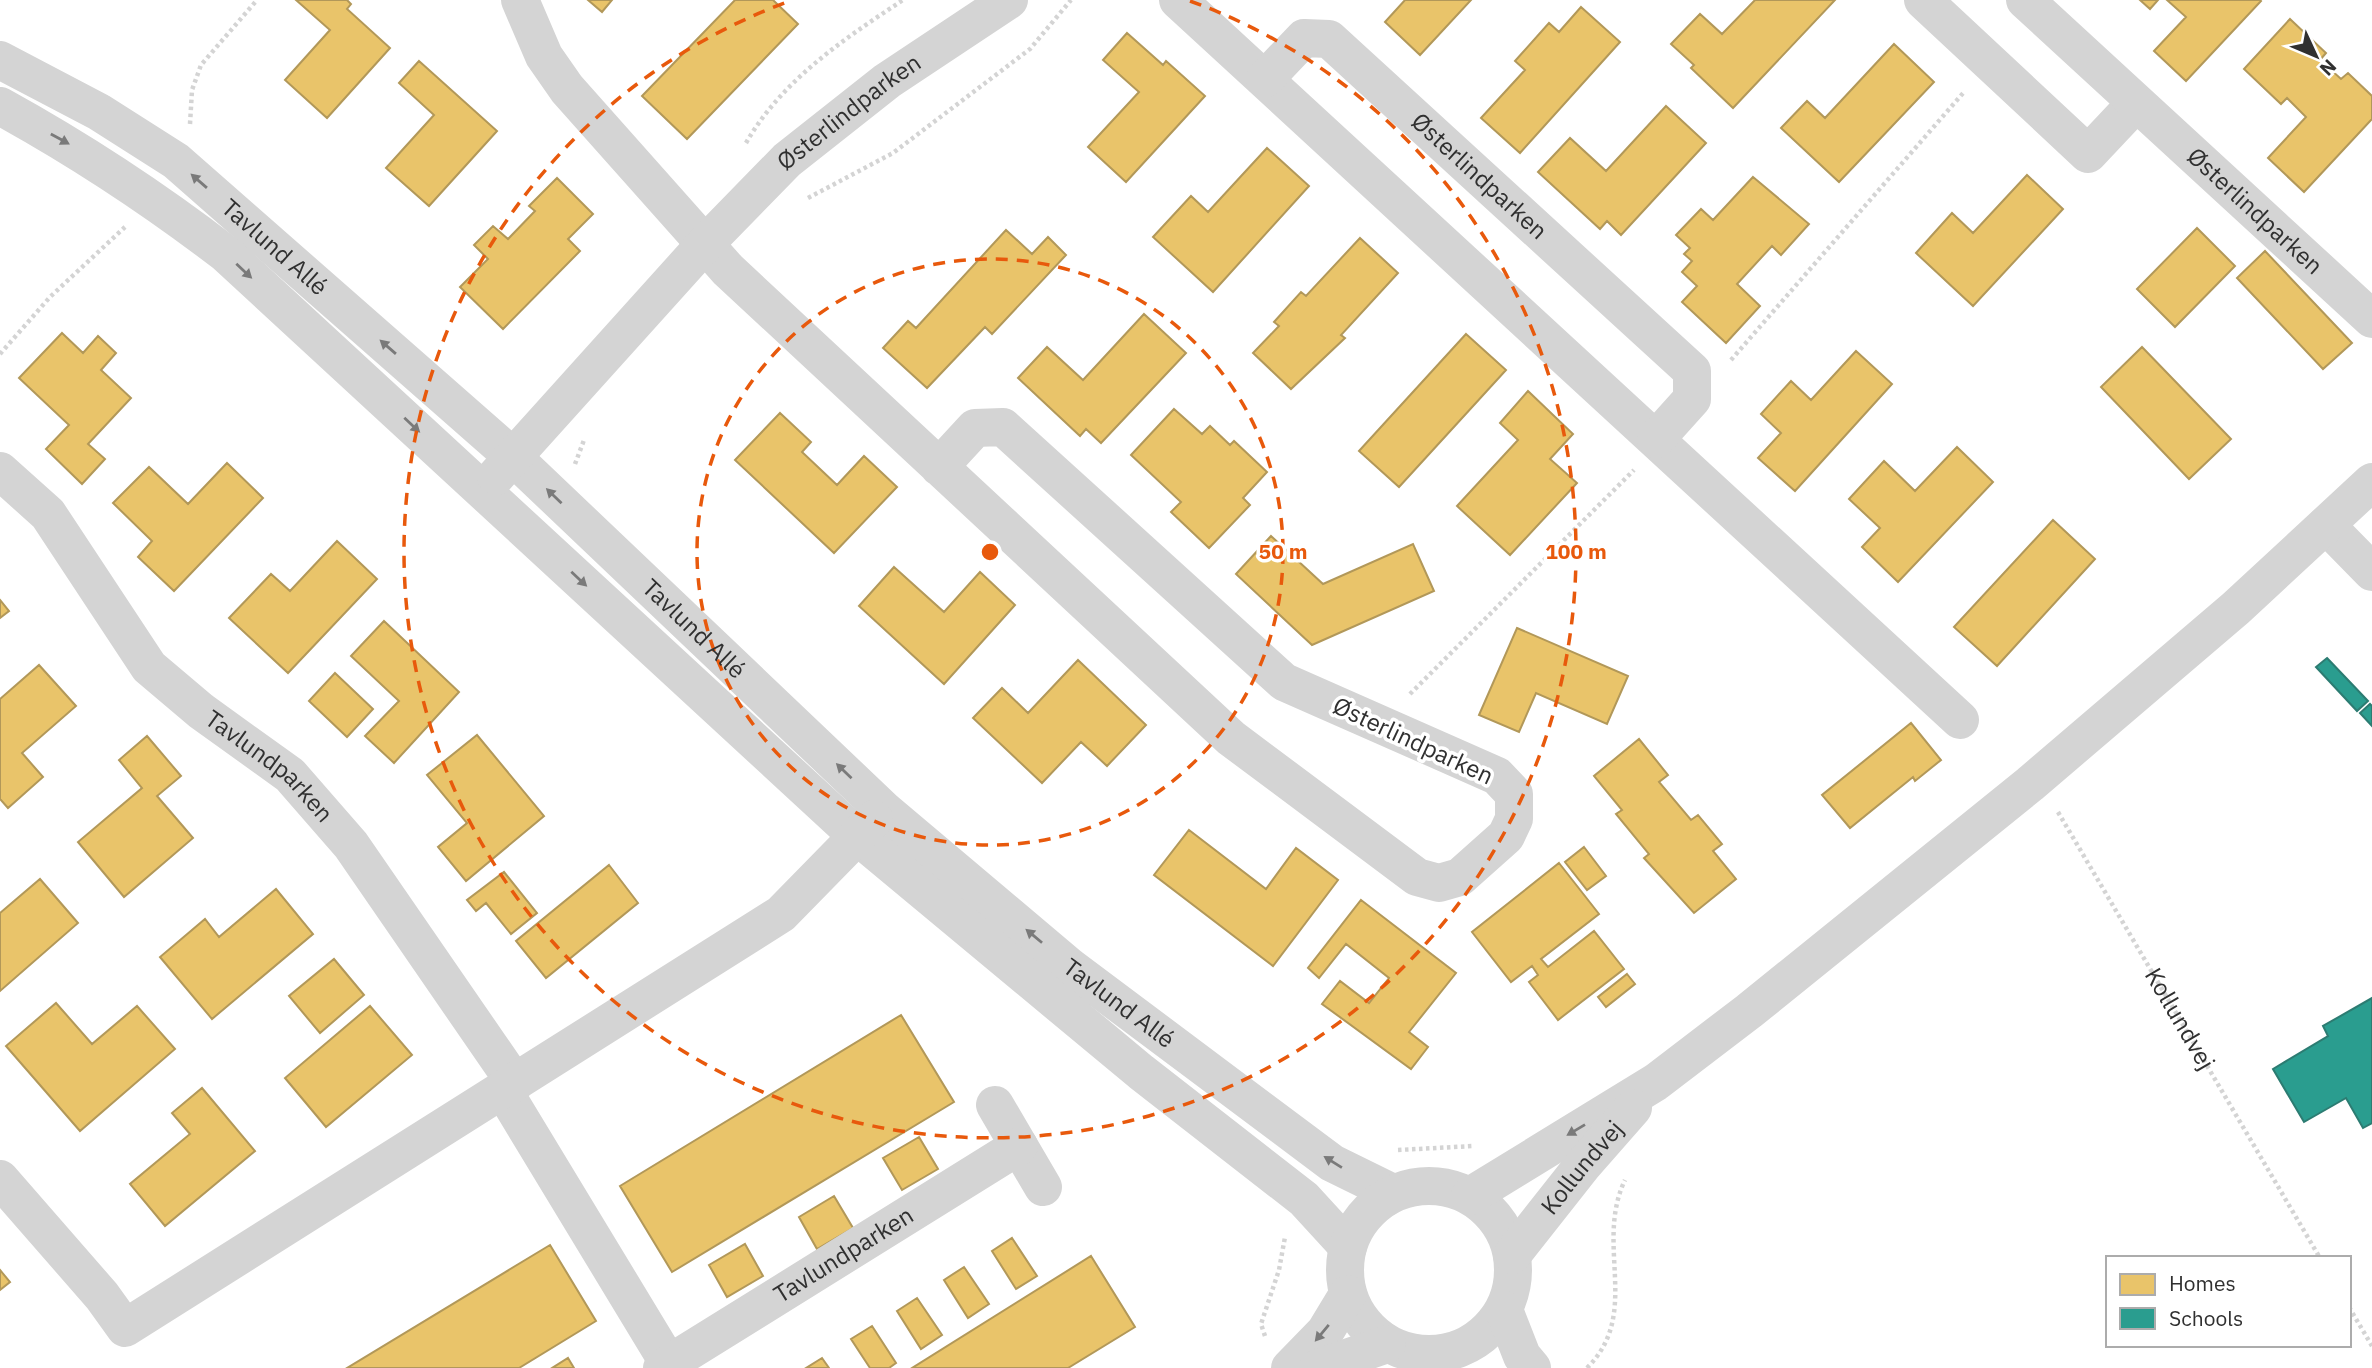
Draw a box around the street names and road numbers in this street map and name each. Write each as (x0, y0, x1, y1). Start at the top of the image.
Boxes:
street label: Østerlindparken (770, 46, 927, 177)
street label: Østerlindparken (1405, 105, 1555, 246)
street label: Østerlindparken (2181, 140, 2330, 281)
street label: Tavlund Allé (215, 191, 335, 302)
street label: Tavlund Allé (636, 571, 753, 685)
street label: Østerlindparken (1328, 689, 1499, 791)
street label: Tavlundparken (199, 702, 341, 829)
street label: Tavlund Allé (1057, 950, 1182, 1055)
street label: Kollundvej (2138, 962, 2223, 1075)
street label: Kollundvej (1533, 1113, 1630, 1221)
street label: Tavlundparken (767, 1199, 919, 1310)

